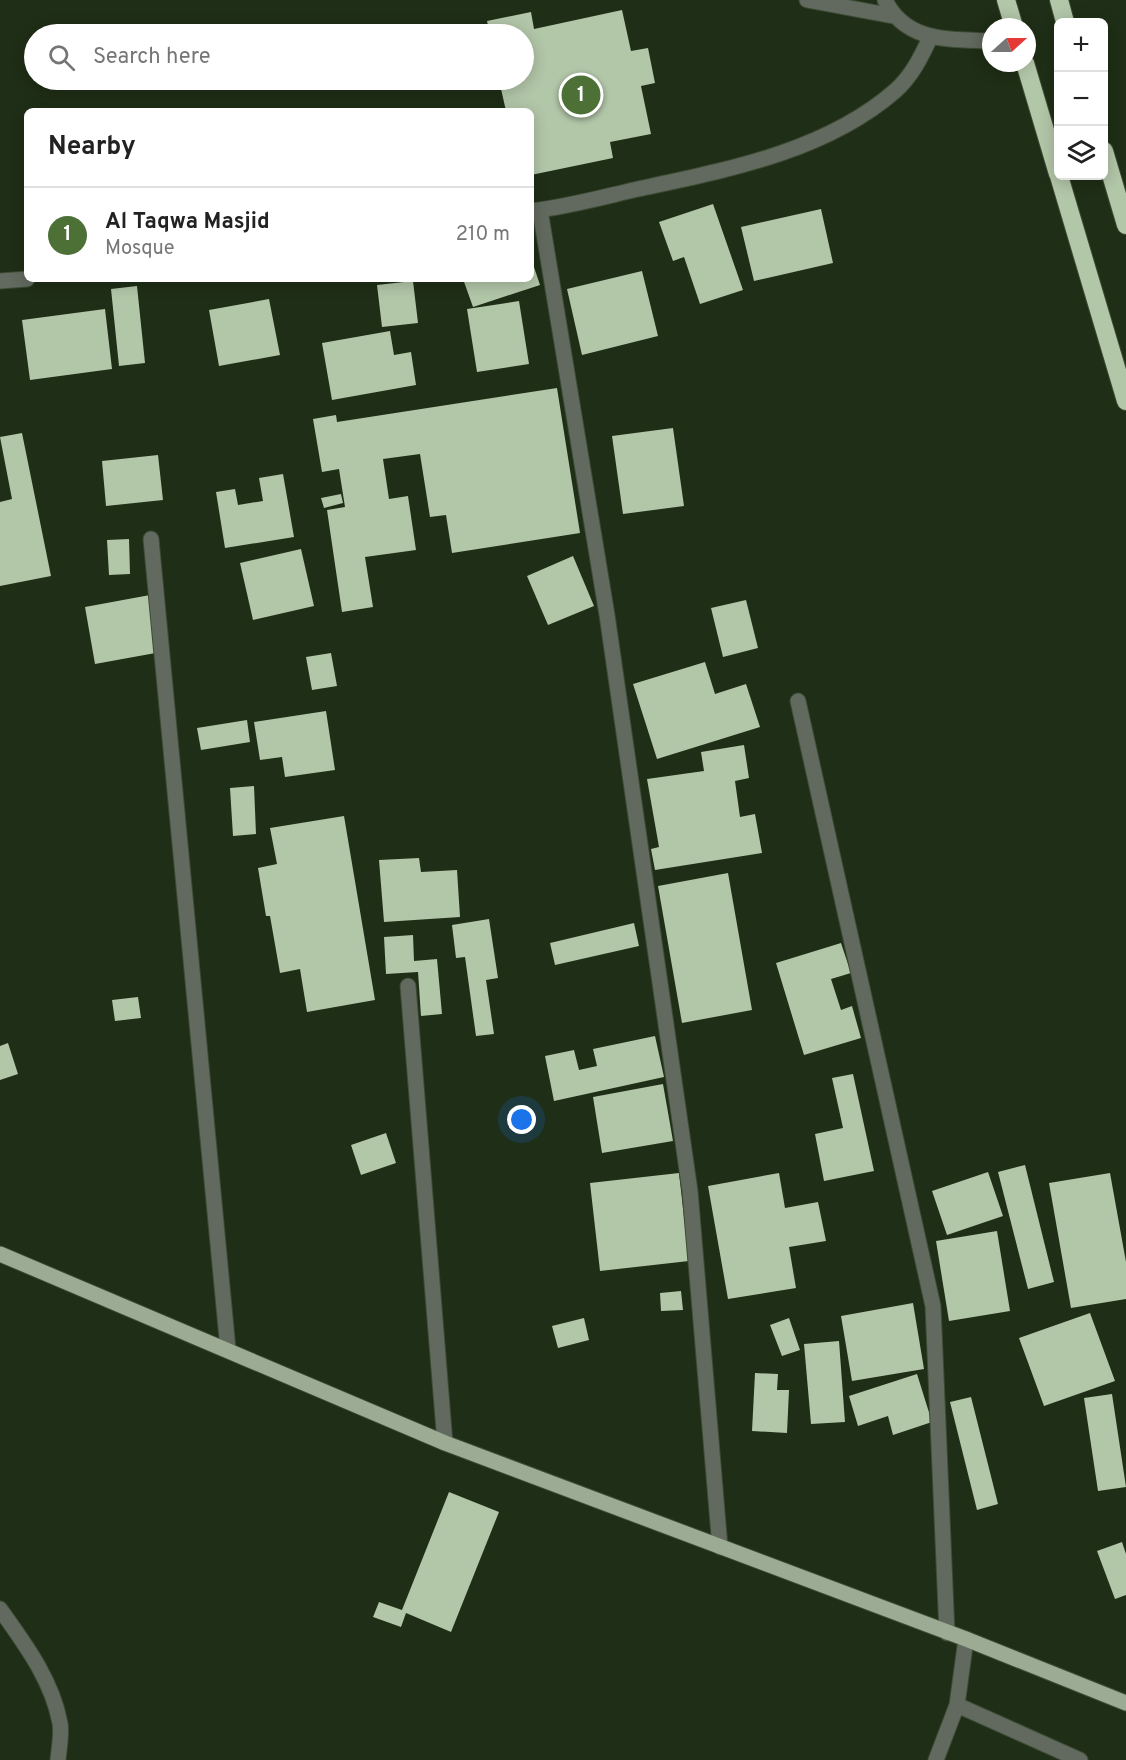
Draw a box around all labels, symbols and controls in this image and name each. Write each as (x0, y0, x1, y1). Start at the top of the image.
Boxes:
north arrow (982, 18, 1036, 72)
map controls (1054, 18, 1108, 180)
button: + (1054, 18, 1108, 72)
search box (24, 24, 534, 90)
icon: search (45, 41, 78, 74)
text: Search here (93, 44, 211, 71)
pin: 1 (562, 72, 600, 118)
button: − (1054, 72, 1108, 126)
button: layers (1054, 126, 1108, 180)
text: Nearby (48, 131, 136, 164)
text: Al Taqwa Masjid (105, 209, 270, 236)
text: 1 (64, 222, 72, 248)
text: 210 m (456, 222, 510, 248)
text: Mosque (105, 236, 174, 262)
your location (507, 1105, 536, 1134)

